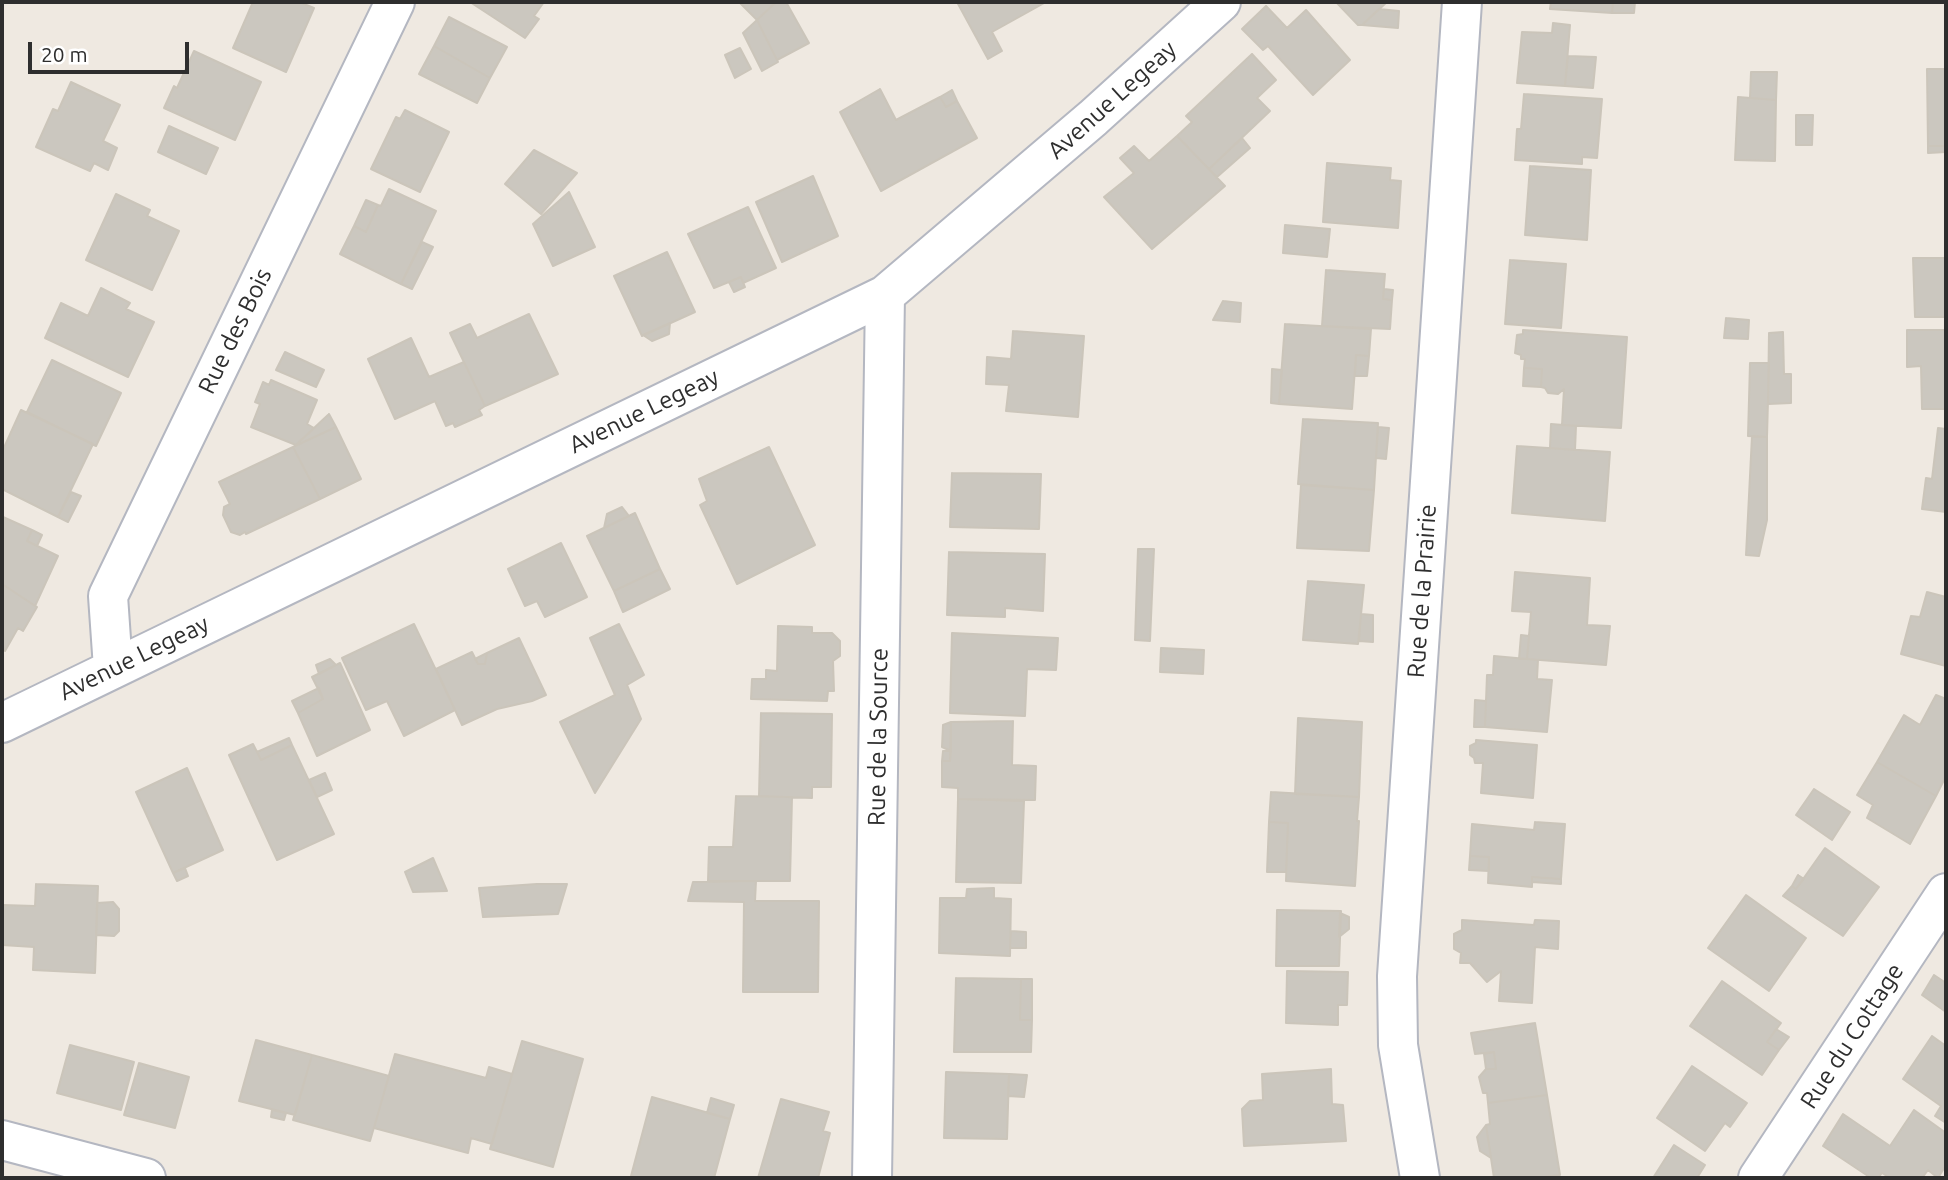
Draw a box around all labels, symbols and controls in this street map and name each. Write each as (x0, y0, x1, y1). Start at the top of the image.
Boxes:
scale bar (32, 28, 192, 72)
street label: Avenue Legeay (1042, 35, 1182, 165)
text: 20 m (41, 42, 88, 66)
street label: Rue des Bois (192, 264, 278, 398)
street label: Avenue Legeay (565, 362, 723, 460)
street label: Rue de la Prairie (1402, 503, 1442, 679)
street label: Avenue Legeay (55, 609, 213, 707)
street label: Rue de la Source (862, 648, 894, 826)
street label: Rue du Cottage (1794, 958, 1910, 1114)

